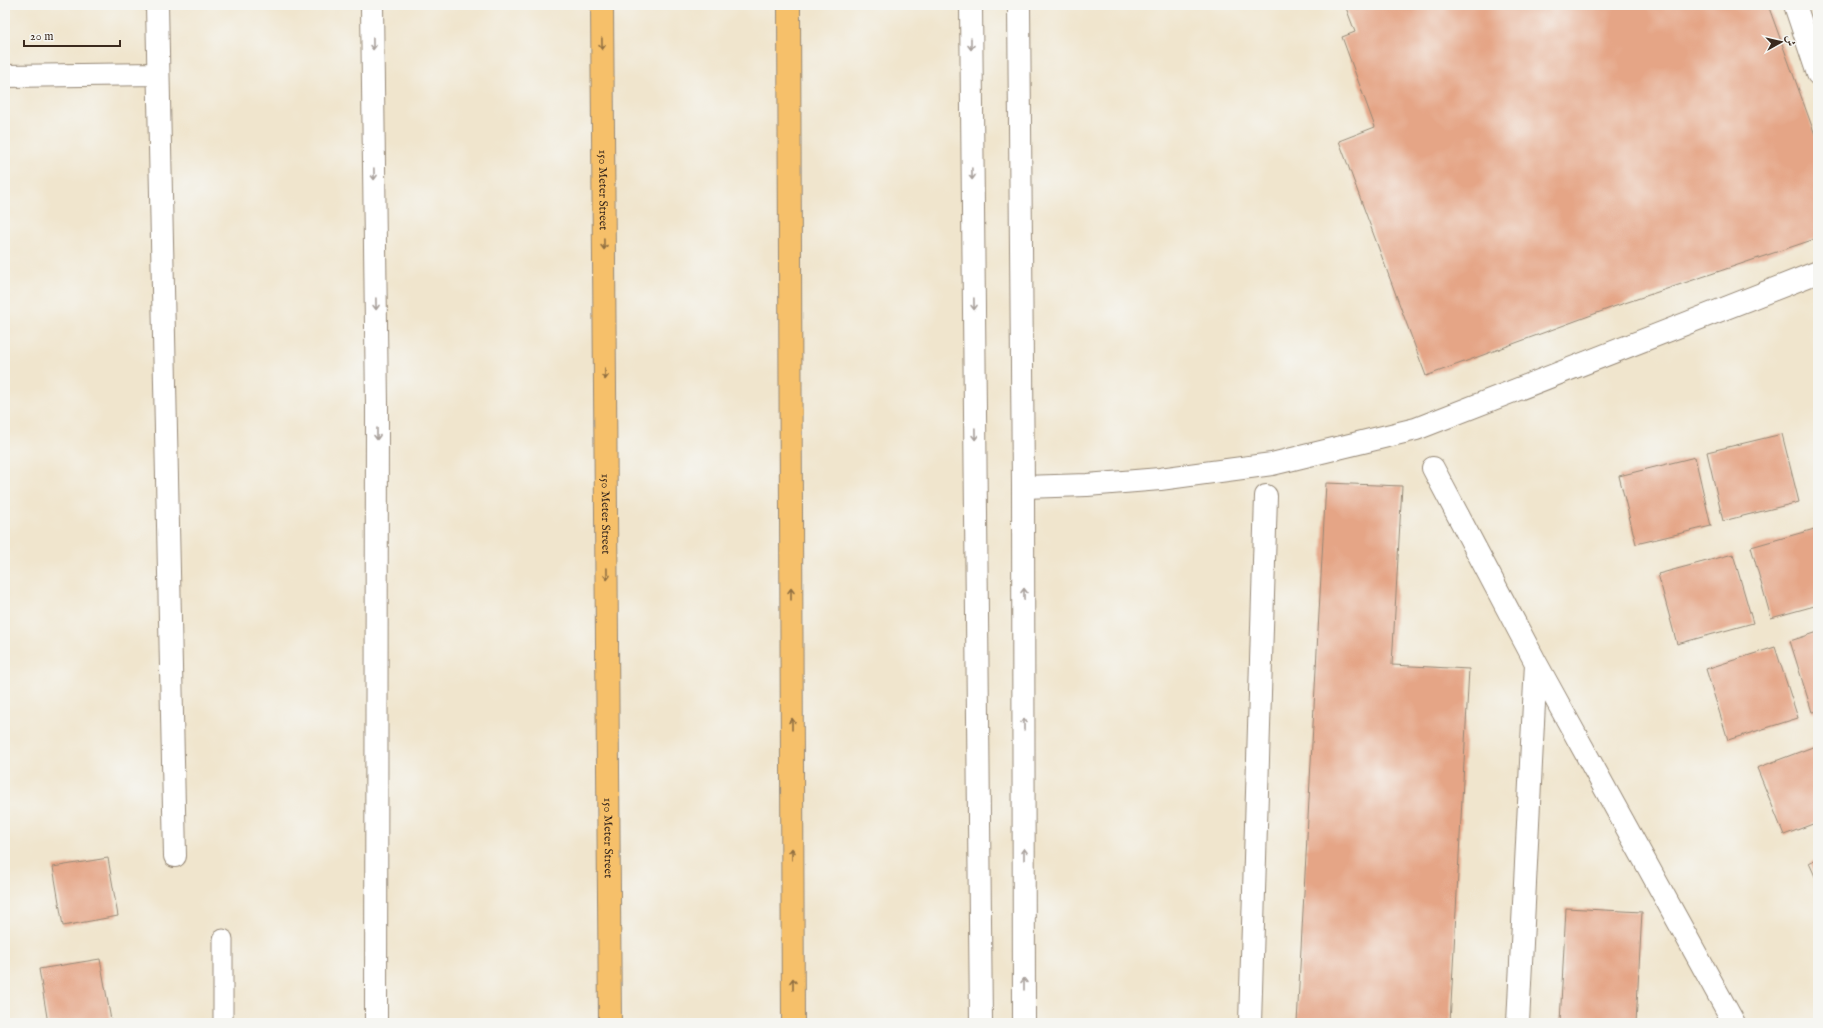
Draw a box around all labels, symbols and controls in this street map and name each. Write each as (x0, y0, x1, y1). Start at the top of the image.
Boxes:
scale bar (24, 22, 120, 48)
north arrow (1761, 22, 1801, 62)
text: 20 m (30, 29, 53, 44)
text: ش (1782, 34, 1798, 47)
one-way arrow (369, 37, 376, 50)
one-way arrow (598, 37, 606, 50)
one-way arrow (967, 37, 975, 50)
street label: 150 Meter Street (596, 150, 611, 230)
one-way arrow (370, 167, 378, 180)
one-way arrow (968, 167, 976, 180)
one-way arrow (600, 237, 608, 250)
one-way arrow (372, 297, 380, 310)
one-way arrow (970, 297, 978, 310)
one-way arrow (601, 367, 609, 380)
one-way arrow (373, 427, 381, 440)
one-way arrow (972, 427, 979, 440)
street label: 150 Meter Street (598, 474, 614, 554)
one-way arrow (603, 567, 611, 580)
one-way arrow (787, 588, 795, 601)
one-way arrow (1020, 588, 1028, 601)
one-way arrow (788, 718, 796, 731)
one-way arrow (1020, 718, 1028, 731)
street label: 150 Meter Street (601, 798, 616, 878)
one-way arrow (788, 848, 796, 861)
one-way arrow (1020, 848, 1028, 861)
one-way arrow (789, 978, 797, 991)
one-way arrow (1020, 978, 1028, 991)

